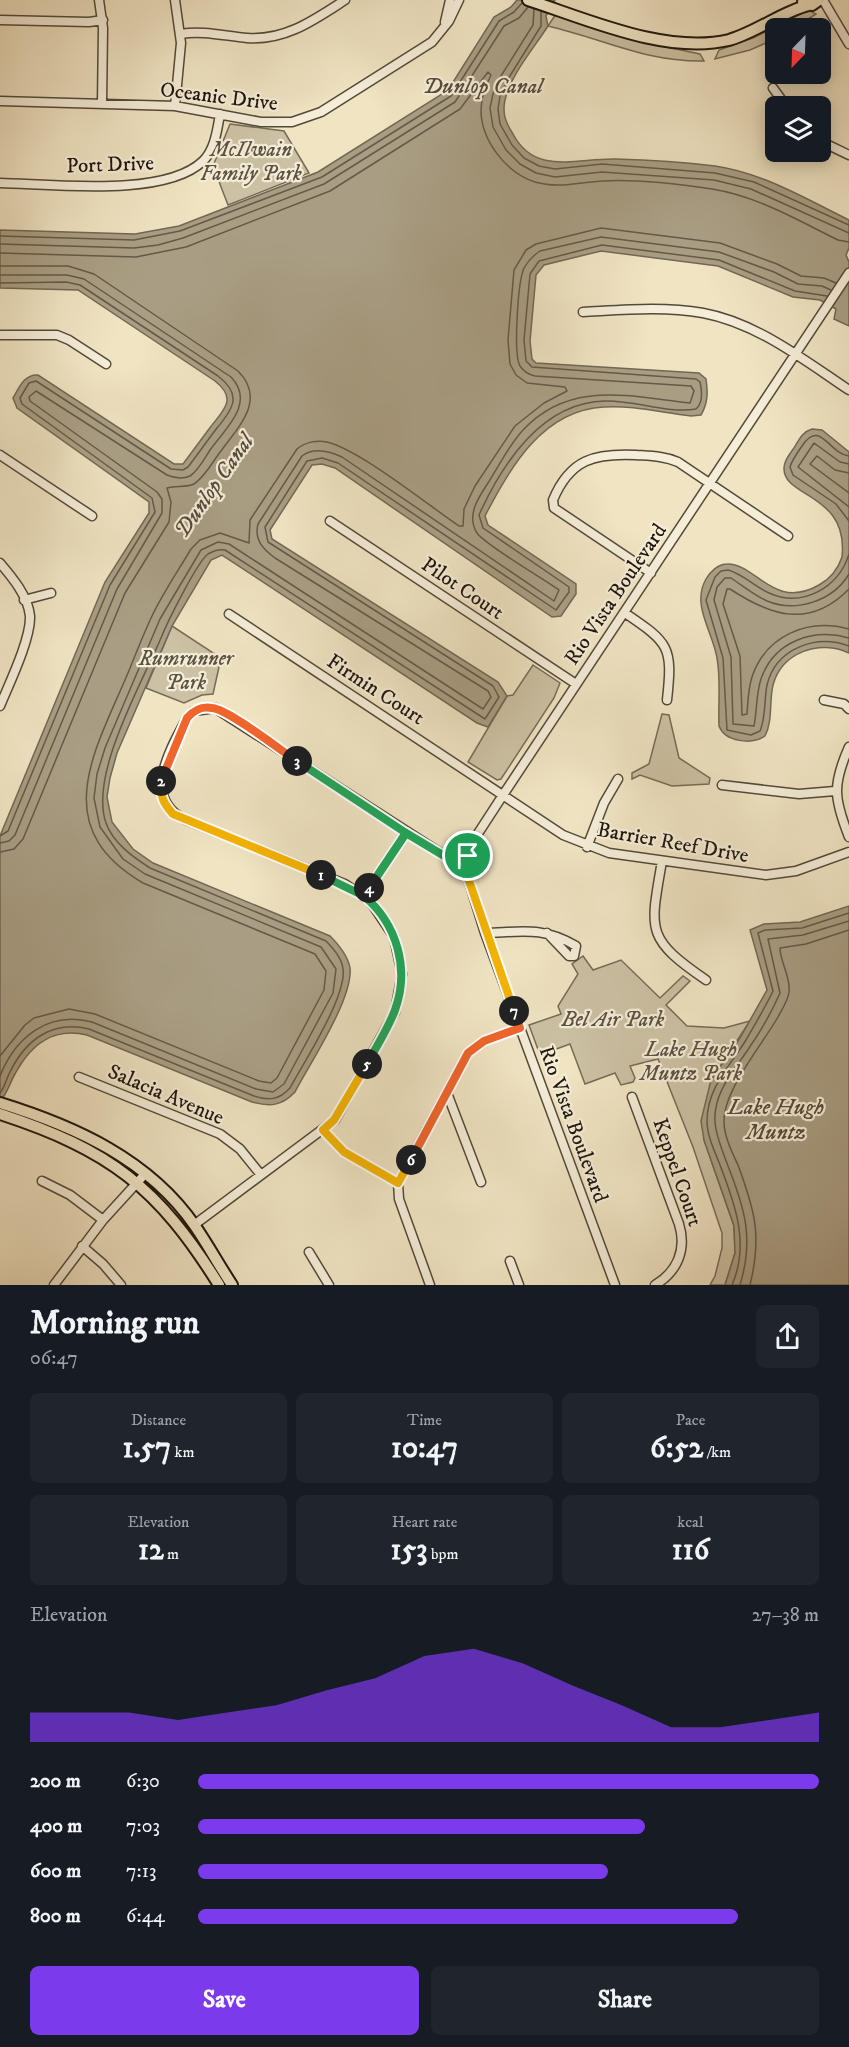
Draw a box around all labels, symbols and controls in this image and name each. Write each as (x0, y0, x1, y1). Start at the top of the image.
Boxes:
north arrow (765, 18, 831, 84)
map controls (765, 18, 831, 162)
water label: Dunlop Canal (423, 73, 545, 100)
street label: Oceanic Drive (159, 77, 279, 117)
button: layers (765, 96, 831, 162)
park label: McIlwain Family Park (200, 137, 302, 187)
street label: Port Drive (66, 150, 155, 180)
water label: Dunlop Canal (169, 427, 261, 543)
street label: Rio Vista Boulevard (559, 519, 673, 670)
street label: Pilot Court (416, 552, 509, 626)
park label: Rumrunner Park (138, 646, 235, 696)
street label: Firmin Court (322, 649, 430, 731)
pin: 3 (282, 746, 312, 776)
text: 3 (294, 751, 300, 771)
pin: 2 (146, 766, 176, 796)
text: 2 (157, 771, 165, 791)
street label: Barrier Reef Drive (595, 817, 751, 869)
pin (442, 830, 493, 881)
icon: arrive (451, 839, 484, 872)
pin: 1 (306, 860, 336, 890)
text: 1 (318, 865, 324, 885)
pin: 4 (354, 873, 384, 903)
text: 4 (364, 878, 374, 898)
pin: 7 (499, 996, 529, 1026)
text: 7 (510, 1001, 518, 1021)
park label: Bel Air Park (561, 1007, 665, 1033)
park label: Lake Hugh Muntz Park (638, 1037, 742, 1087)
street label: Rio Vista Boulevard (533, 1042, 614, 1207)
pin: 5 (352, 1049, 382, 1079)
text: 5 (363, 1054, 371, 1074)
street label: Salacia Avenue (104, 1059, 228, 1131)
water label: Lake Hugh Muntz (726, 1094, 824, 1146)
street label: Keppel Court (646, 1115, 708, 1230)
pin: 6 (396, 1145, 426, 1175)
text: 6 (407, 1150, 415, 1170)
text: Morning run (30, 1303, 199, 1344)
button: share (756, 1305, 819, 1368)
text: 06:47 (30, 1346, 78, 1371)
text: Distance (131, 1410, 186, 1430)
text: Time (407, 1410, 442, 1430)
text: Pace (676, 1410, 705, 1430)
text: 1.57 (123, 1430, 171, 1467)
text: 10:47 (391, 1430, 458, 1467)
text: 6:52 (650, 1430, 703, 1467)
text: km (171, 1442, 194, 1462)
text: /km (703, 1442, 731, 1462)
text: Elevation (128, 1512, 189, 1532)
text: Heart rate (392, 1512, 457, 1532)
text: kcal (677, 1512, 704, 1532)
text: 12 (138, 1532, 164, 1569)
text: 153 (391, 1532, 427, 1569)
text: 116 (672, 1532, 709, 1569)
text: m (164, 1544, 179, 1564)
text: bpm (427, 1544, 458, 1564)
text: Elevation (30, 1603, 107, 1628)
text: 27–38 m (752, 1603, 819, 1628)
text: 200 m (30, 1769, 81, 1794)
text: 6:30 (126, 1769, 160, 1794)
text: 400 m (30, 1814, 82, 1839)
text: 7:03 (126, 1814, 160, 1839)
text: 600 m (30, 1859, 81, 1884)
text: 7:13 (126, 1859, 157, 1884)
text: 800 m (30, 1904, 81, 1929)
text: 6:44 (126, 1904, 165, 1929)
button: Save (30, 1966, 419, 2035)
button: Share (431, 1966, 819, 2035)

